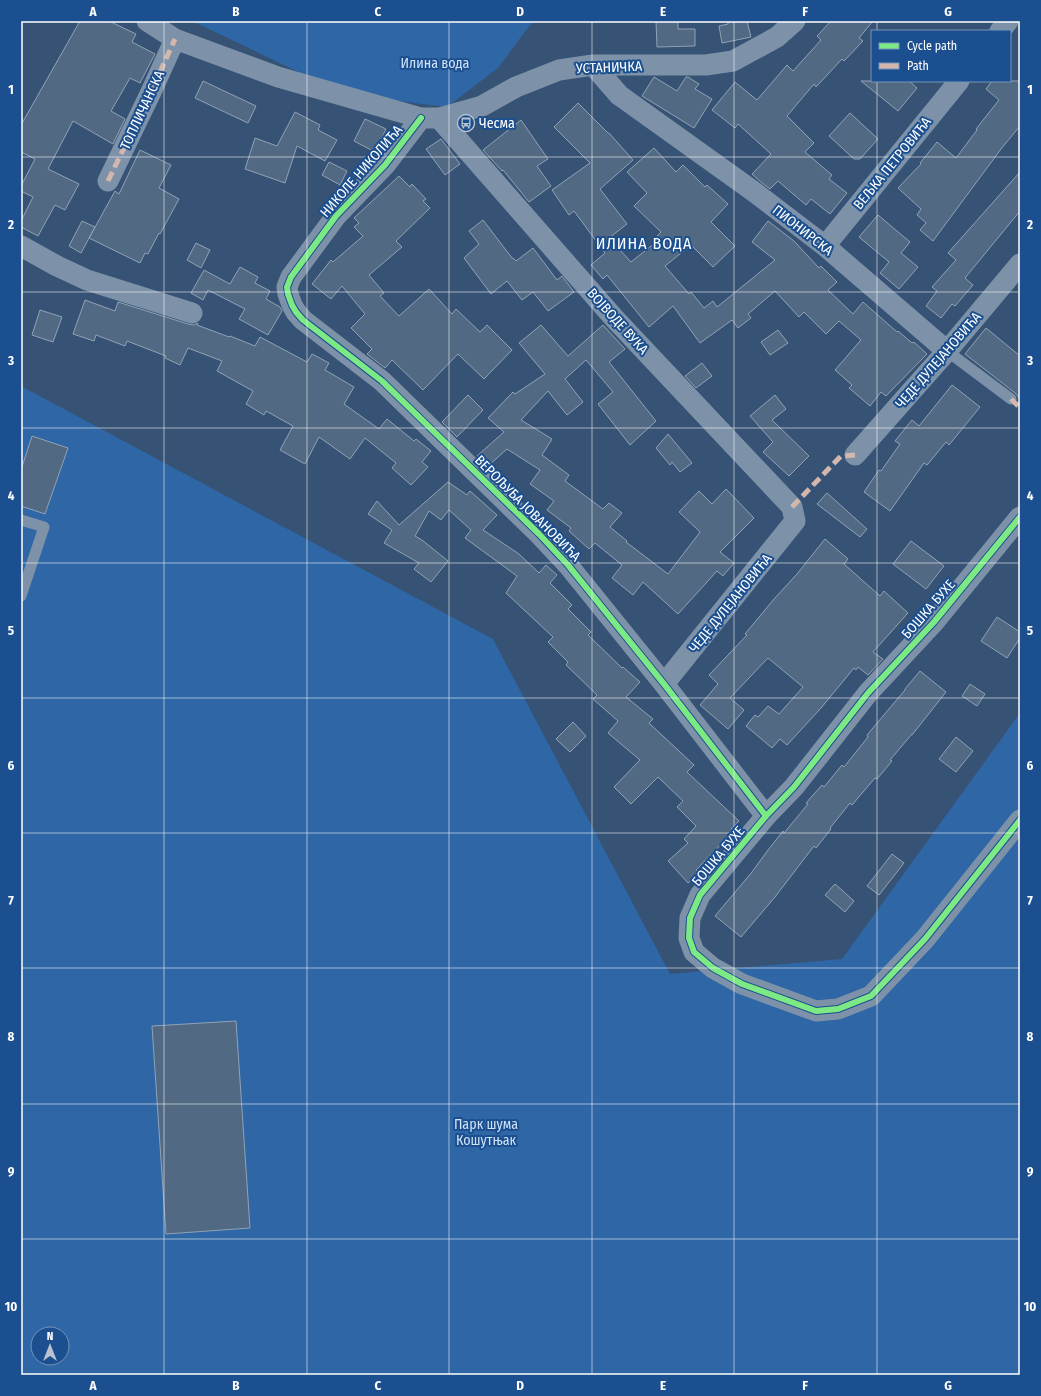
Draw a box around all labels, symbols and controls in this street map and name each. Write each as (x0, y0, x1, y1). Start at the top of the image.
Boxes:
text: A (88, 4, 97, 19)
text: B (232, 4, 240, 19)
text: C (375, 4, 382, 19)
text: D (516, 4, 524, 19)
text: E (660, 4, 666, 19)
text: F (802, 4, 808, 19)
text: G (944, 4, 952, 19)
legend (871, 30, 1011, 82)
text: Cycle path (907, 39, 957, 53)
park label: Илина вода (401, 55, 470, 72)
street label: УСТАНИЧКА (575, 58, 643, 77)
text: Path (907, 59, 929, 73)
street label: ТОПЛИЧАНСКА (117, 67, 168, 153)
text: 1 (8, 82, 14, 97)
text: 1 (1027, 82, 1033, 97)
bus stop icon: Чесма (456, 113, 476, 133)
street label: ВЕЉКА ПЕТРОВИЋА (850, 113, 935, 213)
place label: Чесма (479, 115, 515, 132)
street label: НИКОЛЕ НИКОЛИЋА (317, 121, 407, 221)
street label: ПИОНИРСКА (769, 202, 837, 260)
text: 2 (7, 217, 14, 232)
text: 2 (1026, 217, 1033, 232)
district label: ИЛИНА ВОДА (596, 234, 692, 253)
street label: ВОЈВОДЕ ВУКА (584, 285, 652, 358)
street label: ЧЕДЕ ДУЛЕЈАНОВИЋА (892, 308, 985, 412)
text: 3 (7, 353, 14, 368)
text: 3 (1026, 353, 1033, 368)
street label: ВЕРОЉУБА ЈОВАНОВИЋА (471, 452, 585, 565)
text: 4 (8, 488, 15, 503)
text: 4 (1027, 488, 1034, 503)
street label: ЧЕДЕ ДУЛЕЈАНОВИЋА (685, 550, 776, 656)
street label: БОШКА БУХЕ (898, 576, 959, 642)
text: 5 (8, 623, 14, 638)
text: 5 (1027, 623, 1033, 638)
text: 6 (8, 758, 15, 773)
text: 6 (1027, 758, 1034, 773)
street label: БОШКА БУХЕ (688, 823, 749, 890)
text: 7 (8, 893, 14, 908)
text: 7 (1027, 893, 1033, 908)
text: 8 (8, 1029, 15, 1044)
text: 8 (1027, 1029, 1034, 1044)
park label: Парк шума Кошутњак (454, 1116, 518, 1149)
text: 9 (8, 1164, 15, 1179)
text: 9 (1027, 1164, 1034, 1179)
text: 10 (5, 1299, 17, 1314)
text: 10 (1024, 1299, 1036, 1314)
north arrow (30, 1326, 70, 1366)
text: N (47, 1330, 53, 1343)
text: A (88, 1378, 97, 1393)
text: B (232, 1378, 240, 1393)
text: C (375, 1378, 382, 1393)
text: D (516, 1378, 524, 1393)
text: E (660, 1378, 666, 1393)
text: F (802, 1378, 808, 1393)
text: G (944, 1378, 952, 1393)

